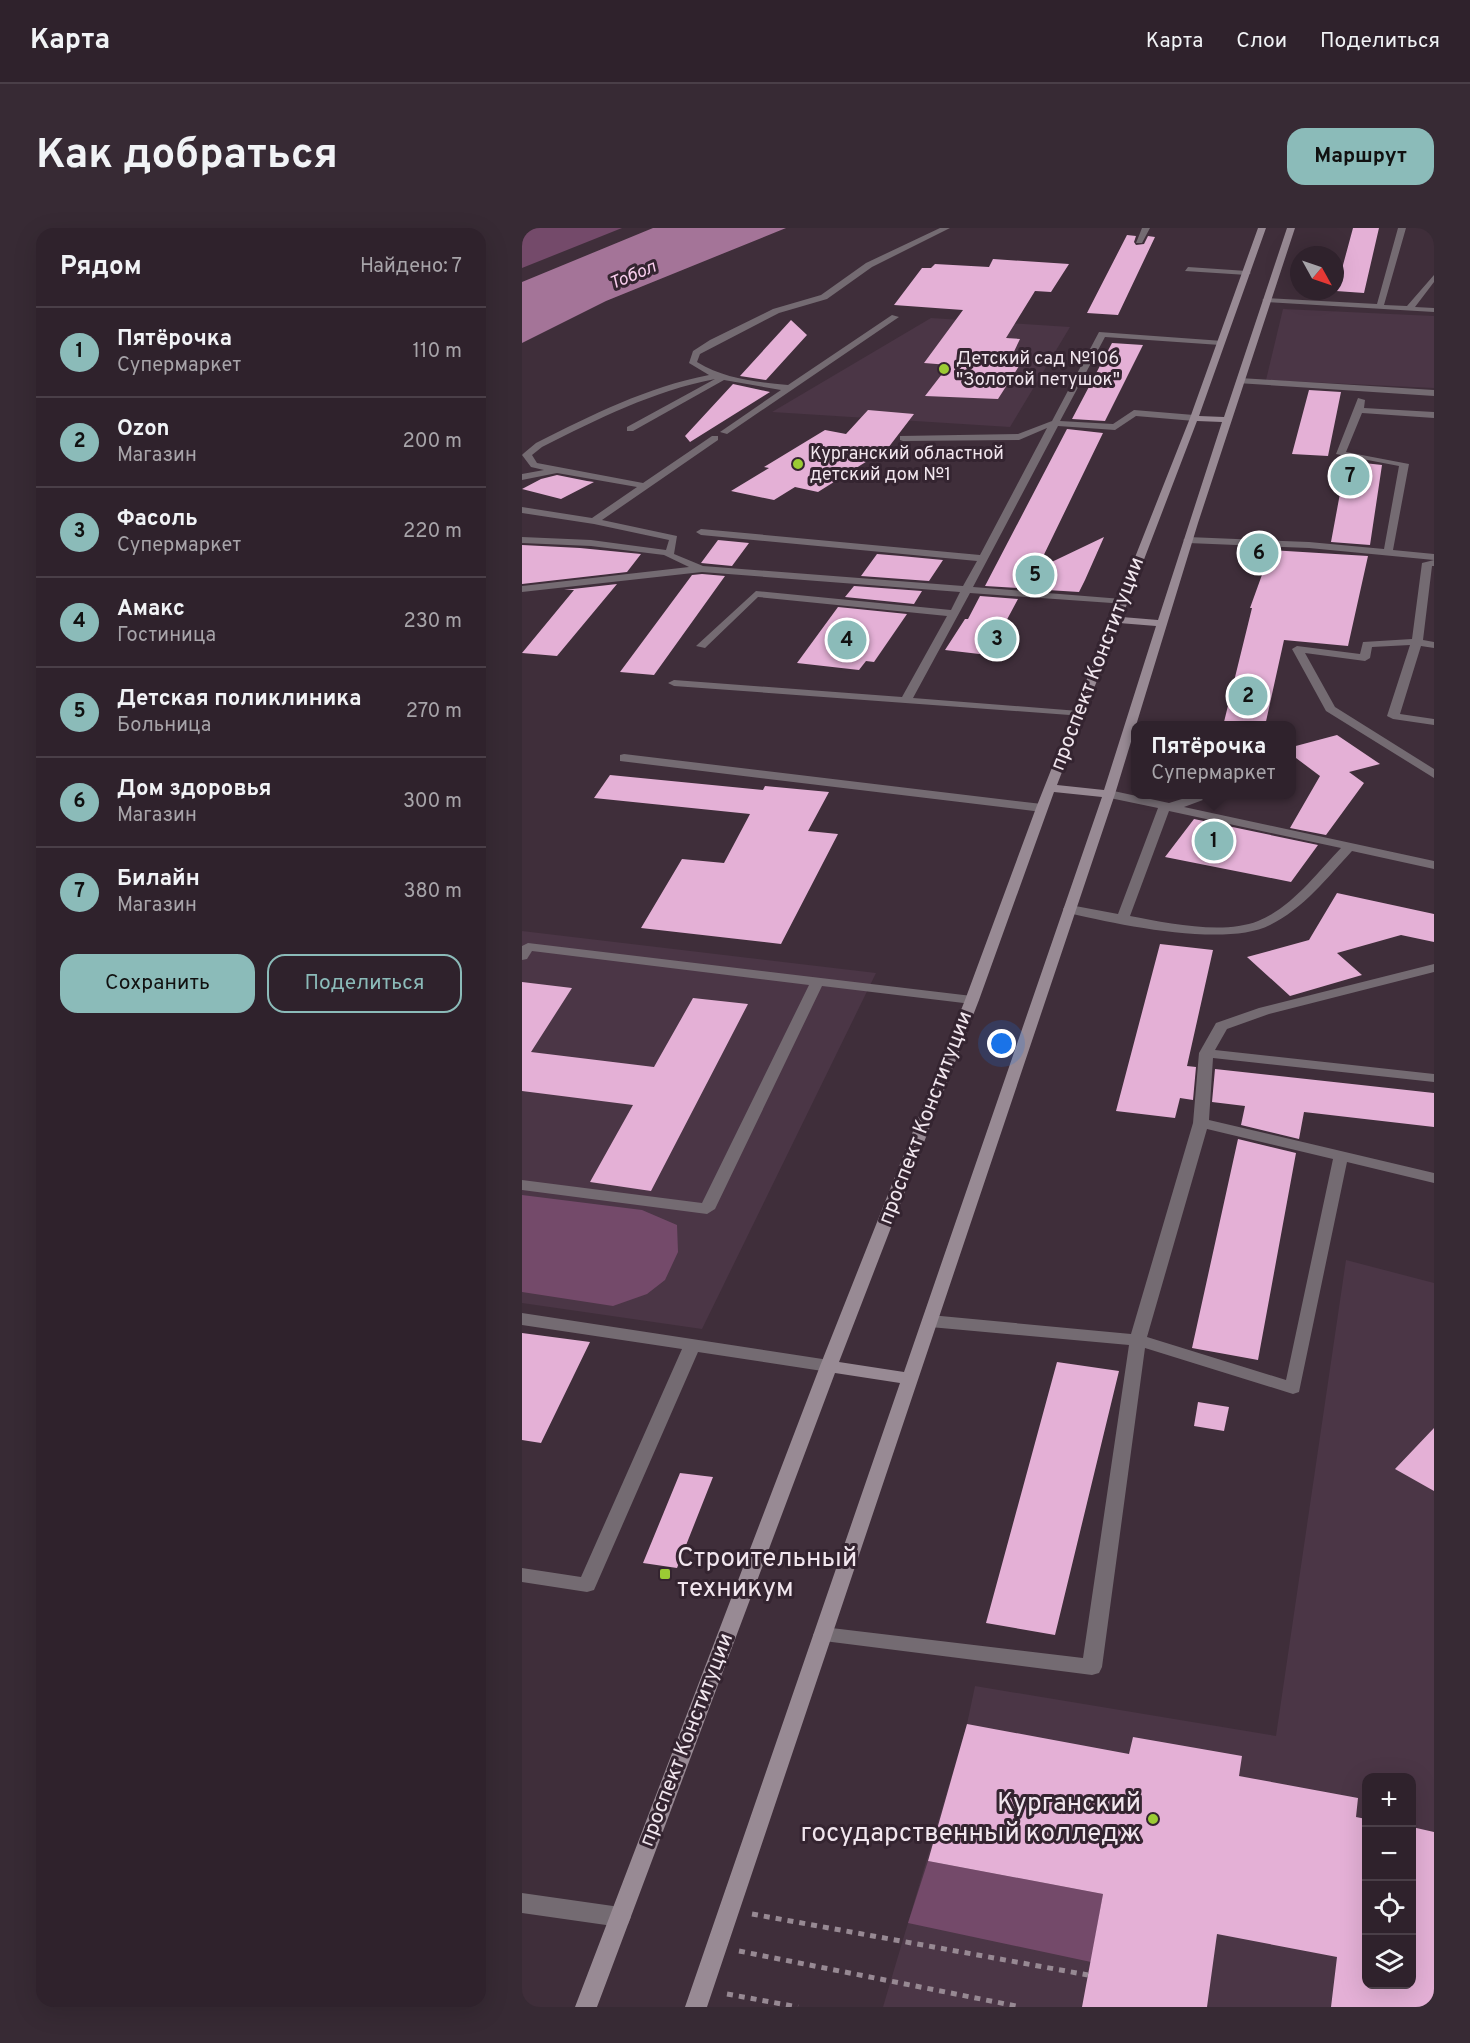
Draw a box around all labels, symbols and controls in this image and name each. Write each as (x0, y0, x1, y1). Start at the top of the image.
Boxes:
text: Карта (30, 23, 110, 59)
text: Карта (1146, 28, 1203, 55)
text: Слои (1236, 28, 1287, 55)
text: Поделиться (1320, 28, 1440, 55)
button: Маршрут (1287, 128, 1434, 185)
text: Как добраться (36, 130, 338, 183)
north arrow (1290, 246, 1344, 300)
text: Рядом (60, 251, 142, 284)
text: Найдено: 7 (360, 254, 462, 280)
water label: Тобол (606, 256, 660, 296)
text: Пятёрочка (117, 326, 232, 353)
text: 1 (76, 339, 84, 365)
text: 110 m (413, 339, 462, 365)
place label: Детский сад №106 "Золотой петушок" (956, 348, 1120, 392)
text: Супермаркет (117, 353, 241, 379)
marker: Детский сад №106 "Золотой петушок" (937, 362, 951, 376)
text: Ozon (117, 416, 170, 443)
text: 2 (73, 429, 86, 455)
text: 200 m (403, 429, 462, 455)
text: Магазин (117, 443, 197, 469)
place label: Курганский областной детский дом №1 (810, 443, 1004, 487)
pin: 7 (1330, 454, 1370, 498)
marker: Курганский областной детский дом №1 (791, 457, 805, 471)
text: Фасоль (117, 506, 198, 533)
text: 3 (74, 519, 86, 545)
text: 220 m (403, 519, 462, 545)
pin: 6 (1240, 530, 1278, 576)
text: Супермаркет (117, 533, 241, 559)
pin: 5 (1016, 552, 1054, 598)
street label: проспект Конституции (1045, 553, 1151, 775)
text: Амакс (117, 596, 185, 623)
text: 4 (73, 609, 86, 635)
text: 230 m (403, 609, 462, 635)
pin: 3 (978, 616, 1016, 662)
pin: 4 (828, 618, 866, 662)
text: Гостиница (117, 623, 216, 649)
pin: 2 (1228, 674, 1268, 718)
text: Детская поликлиника (117, 686, 361, 713)
text: 5 (73, 699, 86, 725)
text: 270 m (406, 699, 462, 725)
text: Больница (117, 713, 211, 739)
popup (1131, 721, 1296, 799)
text: Пятёрочка (1151, 734, 1266, 761)
text: Супермаркет (1151, 761, 1276, 787)
text: Дом здоровья (117, 776, 272, 803)
text: 6 (73, 789, 86, 815)
text: 300 m (403, 789, 462, 815)
text: Магазин (117, 803, 197, 829)
pin: 1 (1194, 818, 1234, 864)
text: Билайн (117, 866, 200, 893)
text: 7 (74, 879, 85, 905)
text: 380 m (403, 879, 462, 905)
text: Магазин (117, 893, 197, 919)
button: Сохранить (60, 954, 255, 1013)
button: Поделиться (267, 954, 462, 1013)
street label: проспект Конституции (873, 1007, 979, 1229)
your location (987, 1029, 1016, 1058)
place label: Строительный техникум (677, 1543, 857, 1606)
marker: Строительный техникум (658, 1567, 672, 1581)
street label: проспект Конституции (634, 1629, 740, 1851)
map controls (1362, 1773, 1416, 1989)
button: + (1362, 1773, 1416, 1827)
place label: Курганский государственный колледж (801, 1788, 1141, 1851)
marker: Курганский государственный колледж (1146, 1812, 1160, 1826)
button: − (1362, 1827, 1416, 1881)
button: locate (1362, 1881, 1416, 1935)
button: layers (1362, 1935, 1416, 1989)

